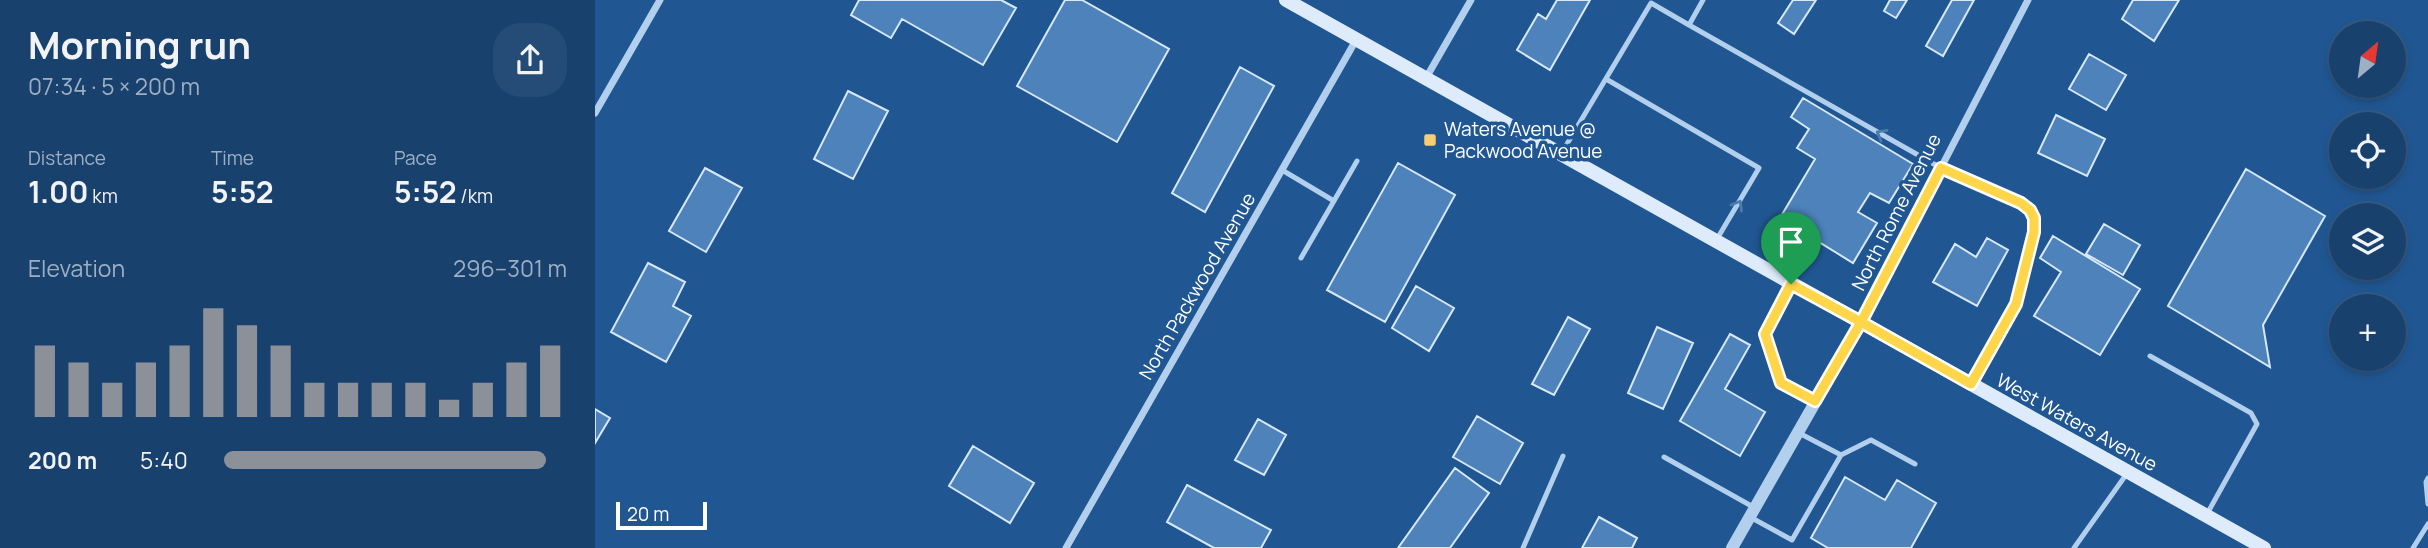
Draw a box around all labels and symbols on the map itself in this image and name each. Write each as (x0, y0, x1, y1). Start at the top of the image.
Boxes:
north arrow (2329, 21, 2406, 98)
place label: Waters Avenue @ Packwood Avenue (1444, 116, 1602, 164)
street label: North Rome Avenue (1845, 129, 1947, 295)
one-way arrow (1876, 130, 1889, 143)
marker: Waters Avenue @ Packwood Avenue (1422, 132, 1438, 148)
street label: North Packwood Avenue (1133, 188, 1261, 384)
one-way arrow (1729, 199, 1742, 212)
pin (1761, 212, 1821, 284)
street label: West Waters Avenue (1992, 367, 2162, 477)
scale bar (616, 499, 707, 531)

